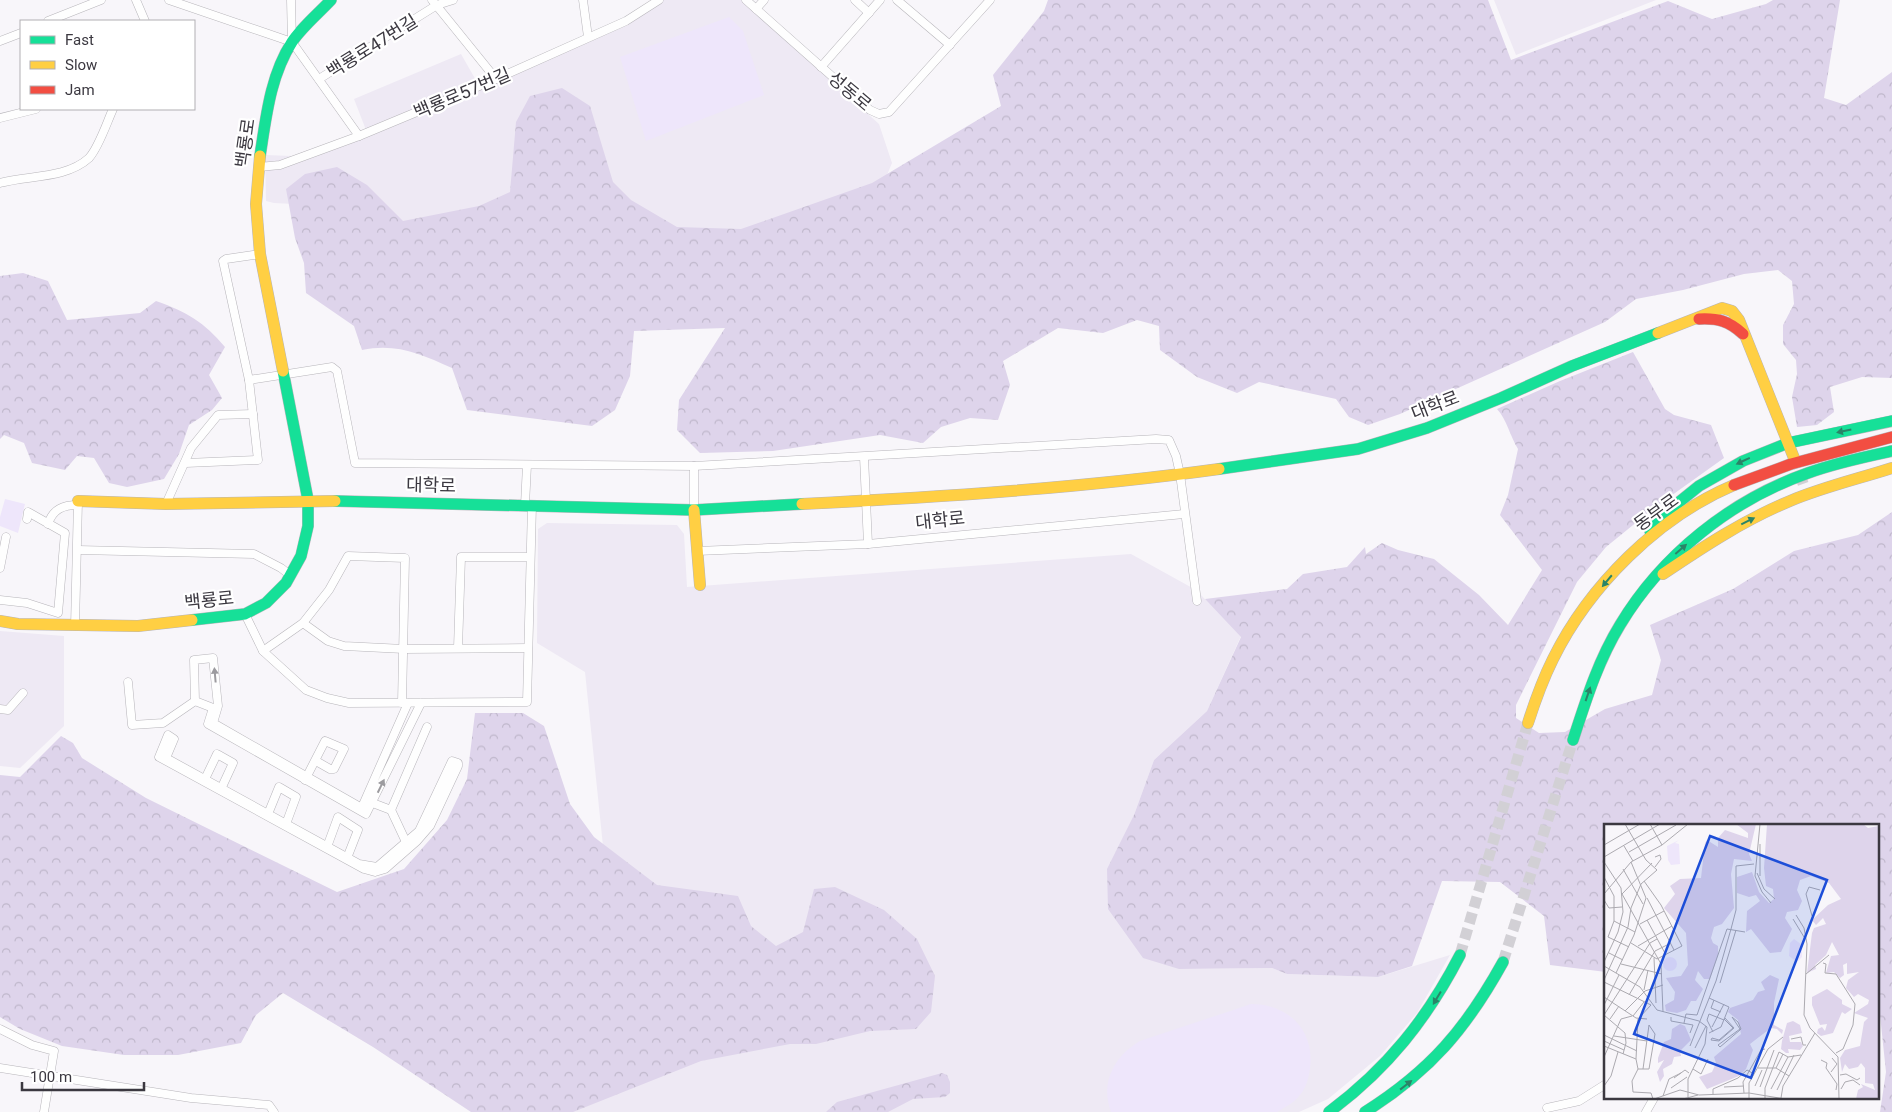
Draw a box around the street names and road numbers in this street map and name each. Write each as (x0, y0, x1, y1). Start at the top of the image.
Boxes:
street label: 백룡로47번길 (323, 10, 421, 82)
street label: 백룡로57번길 (410, 63, 514, 123)
street label: 성동로 (824, 67, 876, 115)
street label: 백룡로 (231, 117, 259, 169)
street label: 대학로 (1408, 386, 1462, 424)
street label: 대학로 (406, 474, 456, 496)
street label: 동부로 (1630, 489, 1682, 535)
street label: 대학로 (914, 507, 966, 533)
street label: 백룡로 (183, 587, 235, 613)

